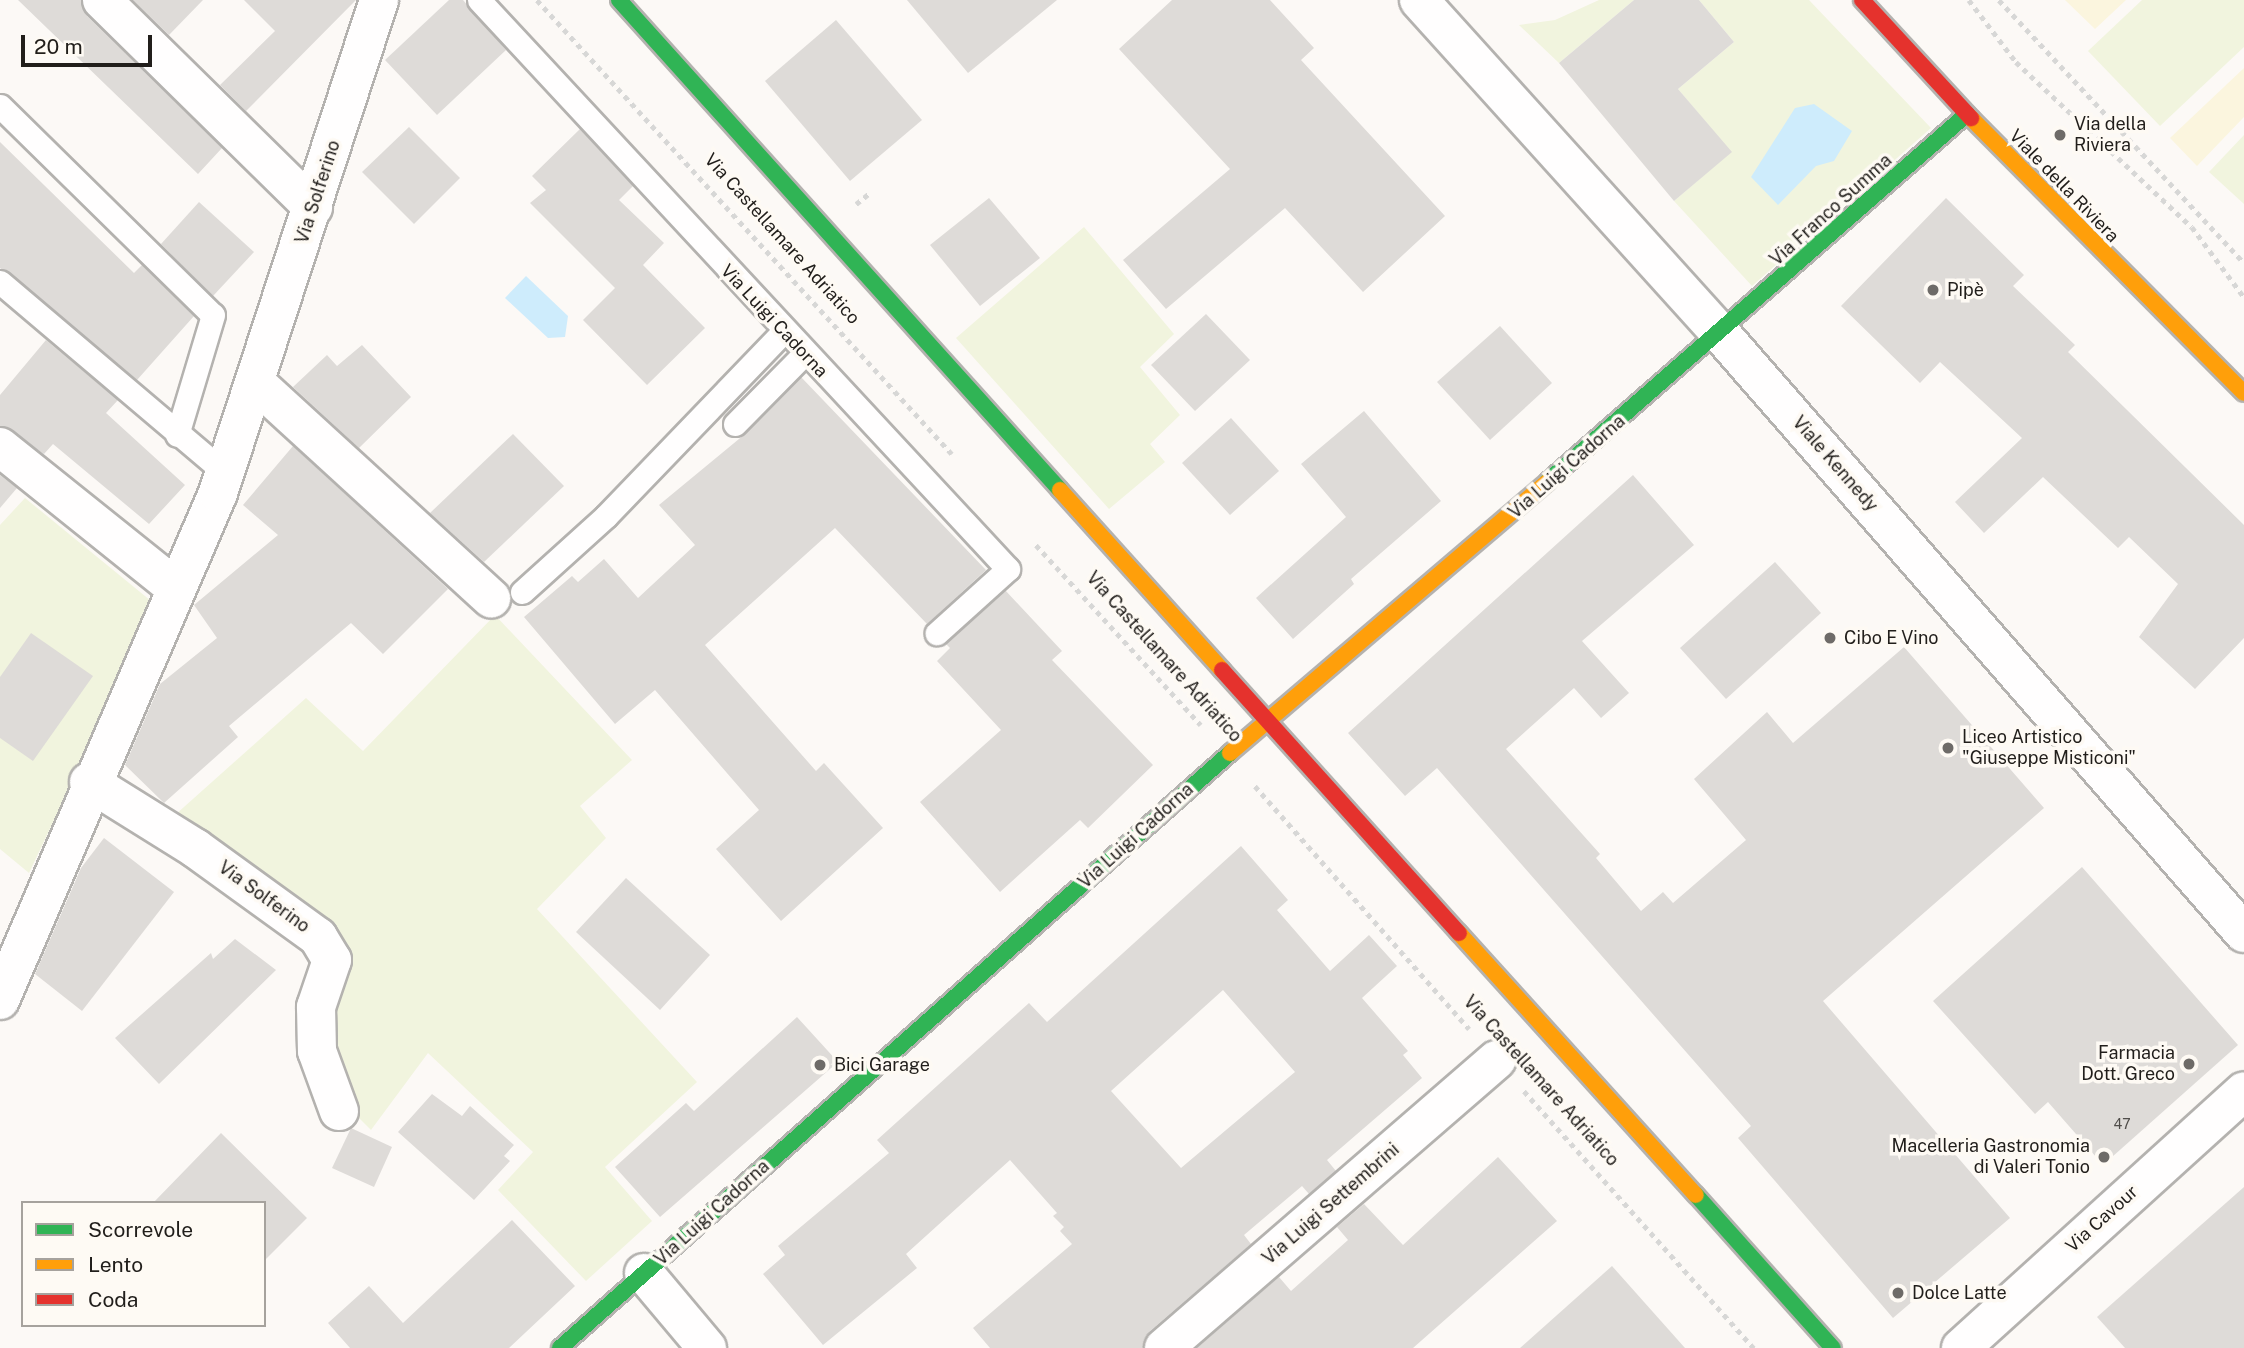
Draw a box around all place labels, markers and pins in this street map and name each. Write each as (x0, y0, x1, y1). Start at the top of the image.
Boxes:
place label: Via della Riviera (2074, 114, 2146, 156)
marker: Via della Riviera (2052, 127, 2068, 143)
place label: Pipè (1947, 279, 1984, 301)
marker: Pipè (1925, 282, 1941, 298)
place label: Cibo E Vino (1844, 627, 1939, 649)
marker: Cibo E Vino (1822, 630, 1838, 646)
place label: Liceo Artistico "Giuseppe Misticoni" (1962, 727, 2136, 770)
marker: Liceo Artistico "Giuseppe Misticoni" (1940, 740, 1956, 756)
place label: Farmacia Dott. Greco (2081, 1043, 2175, 1086)
place label: Bici Garage (834, 1054, 930, 1076)
marker: Farmacia Dott. Greco (2181, 1056, 2197, 1072)
marker: Bici Garage (812, 1057, 828, 1073)
place label: Macelleria Gastronomia di Valeri Tonio (1891, 1136, 2090, 1178)
marker: Macelleria Gastronomia di Valeri Tonio (2096, 1149, 2112, 1165)
place label: Dolce Latte (1912, 1282, 2007, 1304)
marker: Dolce Latte (1890, 1285, 1906, 1301)

